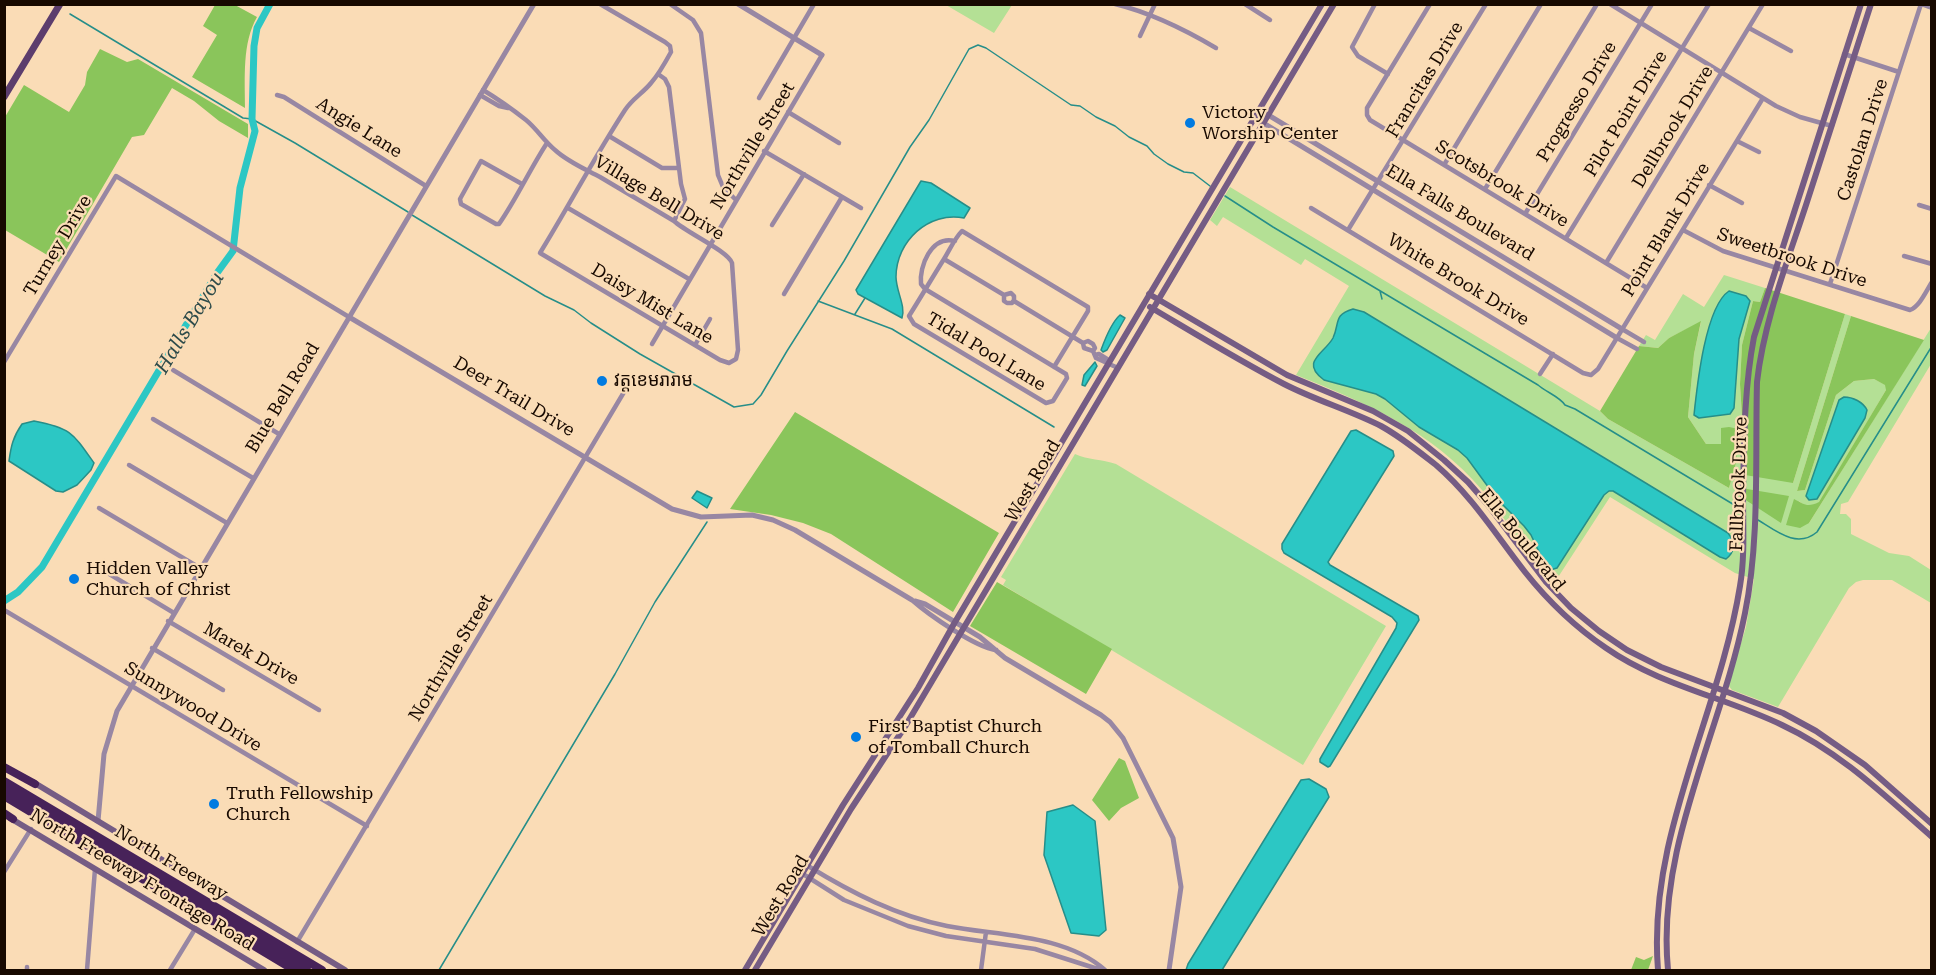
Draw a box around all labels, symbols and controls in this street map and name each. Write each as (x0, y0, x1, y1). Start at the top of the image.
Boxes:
street label: Francitas Drive (1382, 18, 1468, 142)
street label: Progresso Drive (1533, 38, 1621, 166)
street label: Pilot Point Drive (1580, 47, 1672, 181)
street label: Dellbrook Drive (1628, 62, 1718, 192)
street label: Castolan Drive (1833, 76, 1893, 204)
street label: Northville Street (707, 79, 799, 213)
street label: Angie Lane (312, 93, 406, 163)
place label: Victory Worship Center (1202, 102, 1339, 144)
marker: Victory Worship Center (1183, 116, 1197, 130)
street label: Scotsbrook Drive (1431, 136, 1573, 232)
street label: Village Bell Drive (590, 151, 728, 245)
street label: Point Blank Drive (1617, 159, 1715, 301)
street label: Ella Falls Boulevard (1382, 160, 1538, 266)
street label: Turney Drive (19, 192, 97, 300)
street label: Sweetbrook Drive (1714, 224, 1870, 292)
street label: White Brook Drive (1383, 229, 1533, 331)
street label: Daisy Mist Lane (587, 259, 717, 349)
water label: Halls Bayou (150, 268, 230, 378)
street label: Tidal Pool Lane (923, 308, 1049, 396)
street label: Blue Bell Road (242, 339, 324, 457)
street label: Deer Trail Drive (450, 352, 578, 442)
place label: វត្តខេមរារាម (614, 370, 693, 392)
marker: វត្តខេមរារាម (595, 374, 609, 388)
street label: Fallbrook Drive (1726, 416, 1752, 552)
street label: West Road (1001, 436, 1065, 526)
street label: Ella Boulevard (1474, 485, 1570, 595)
place label: Hidden Valley Church of Christ (86, 558, 230, 600)
marker: Hidden Valley Church of Christ (67, 572, 81, 586)
street label: Northville Street (405, 591, 497, 725)
street label: Marek Drive (199, 618, 303, 690)
street label: Sunnywood Drive (120, 657, 266, 757)
place label: First Baptist Church of Tomball Church (868, 716, 1042, 758)
marker: First Baptist Church of Tomball Church (849, 730, 863, 744)
place label: Truth Fellowship Church (226, 783, 373, 826)
marker: Truth Fellowship Church (207, 797, 221, 811)
street label: North Freeway Frontage Road (26, 804, 258, 956)
street label: North Freeway (111, 821, 231, 905)
street label: West Road (748, 851, 814, 941)

